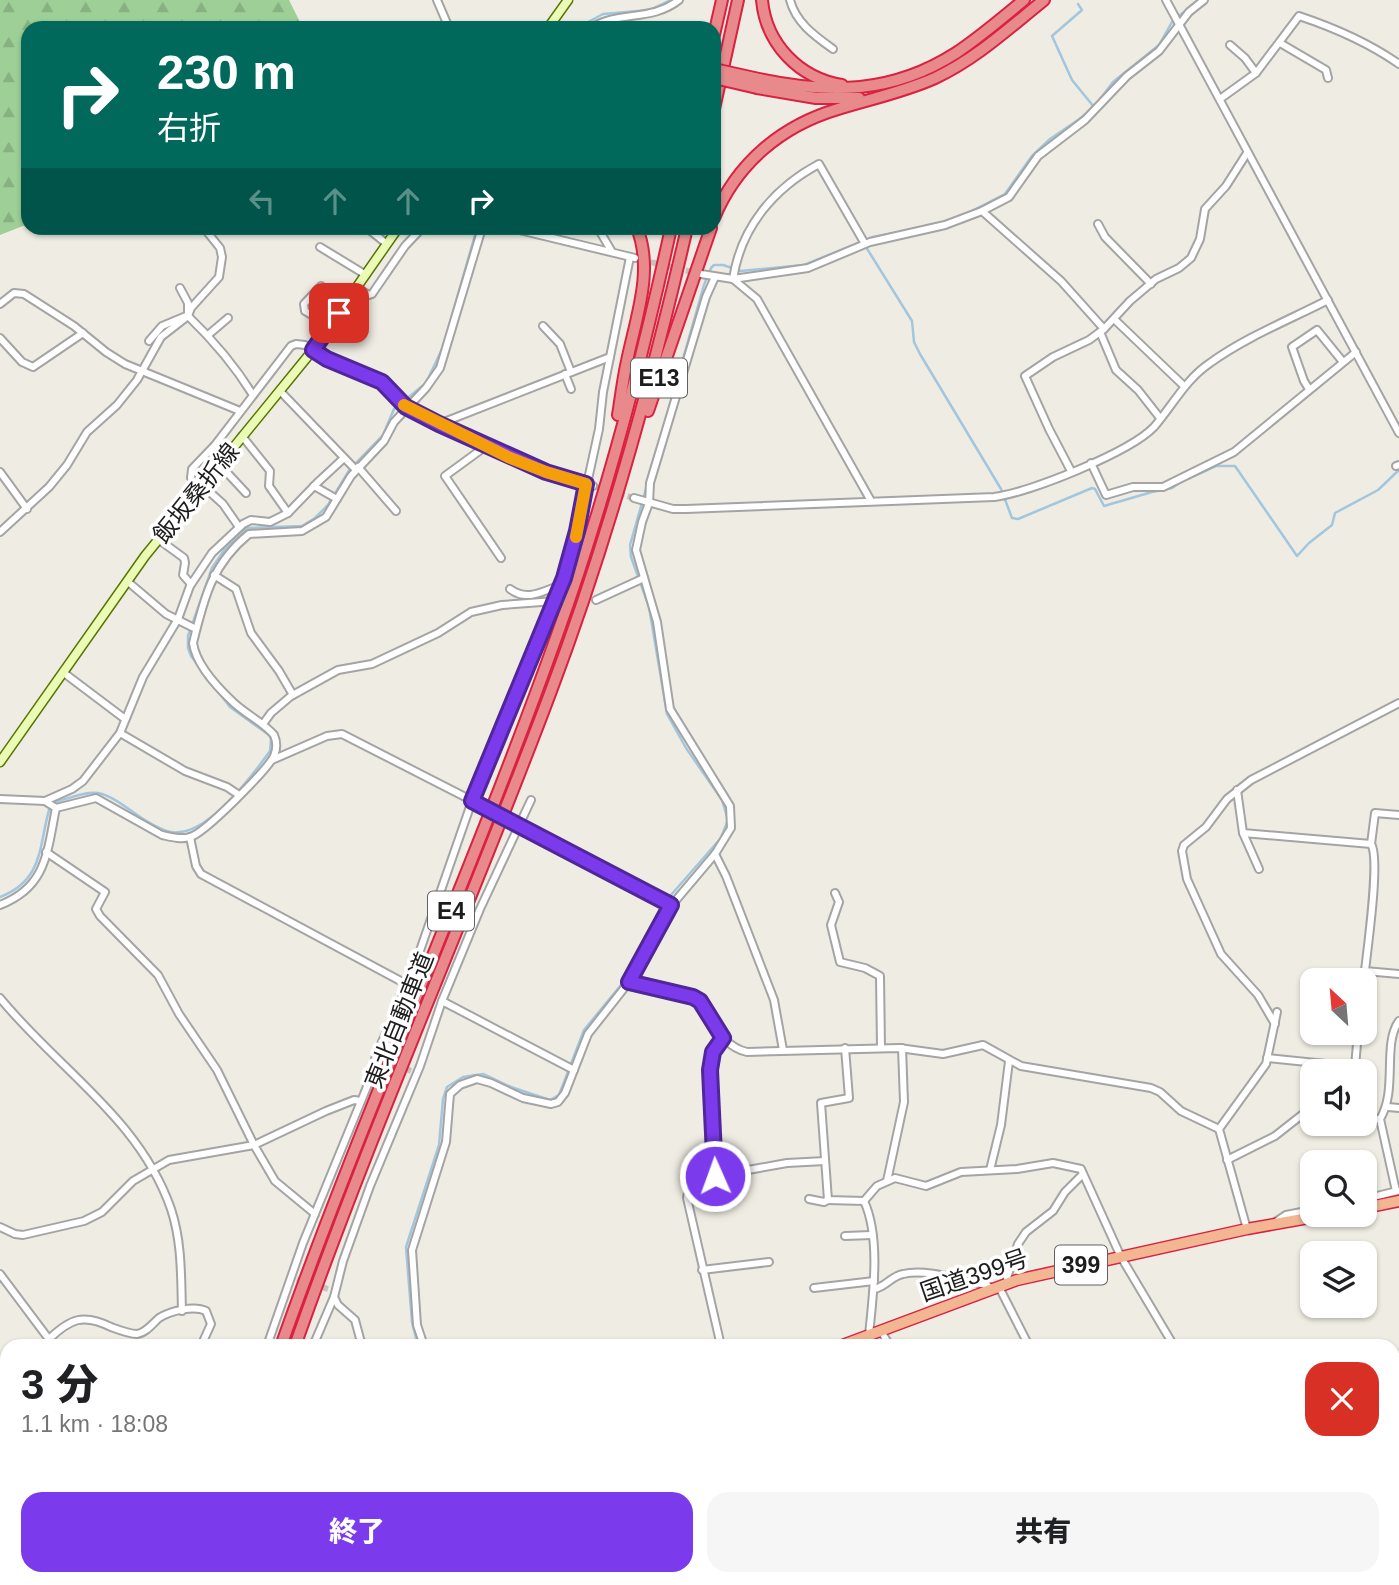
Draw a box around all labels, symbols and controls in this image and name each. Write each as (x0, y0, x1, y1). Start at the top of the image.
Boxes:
text: 230 m (157, 45, 296, 99)
icon: right (42, 49, 133, 140)
text: 右折 (157, 110, 221, 146)
icon: left (243, 182, 281, 220)
icon: ahead (316, 182, 354, 220)
icon: ahead (389, 182, 427, 220)
icon: right (462, 182, 500, 220)
pin (309, 283, 369, 343)
icon: arrive (320, 294, 358, 332)
road number: E13 (631, 358, 687, 398)
street label: 飯坂桑折線 (148, 438, 244, 548)
road number: E4 (428, 891, 474, 930)
street label: 東北自動車道 (360, 948, 438, 1092)
north arrow (1300, 968, 1377, 1045)
map controls (1300, 968, 1377, 1318)
button: sound (1300, 1059, 1377, 1136)
position arrow (678, 1139, 752, 1213)
button: search (1300, 1150, 1377, 1227)
button: layers (1300, 1241, 1377, 1318)
street label: 国道399号 (917, 1244, 1031, 1306)
road number: 399 (1055, 1246, 1107, 1284)
text: 3 分 (21, 1361, 98, 1408)
button: close (1305, 1362, 1379, 1436)
text: 1.1 km · 18:08 (21, 1411, 168, 1437)
button: 終了 (21, 1492, 693, 1572)
button: 共有 (707, 1492, 1379, 1572)

